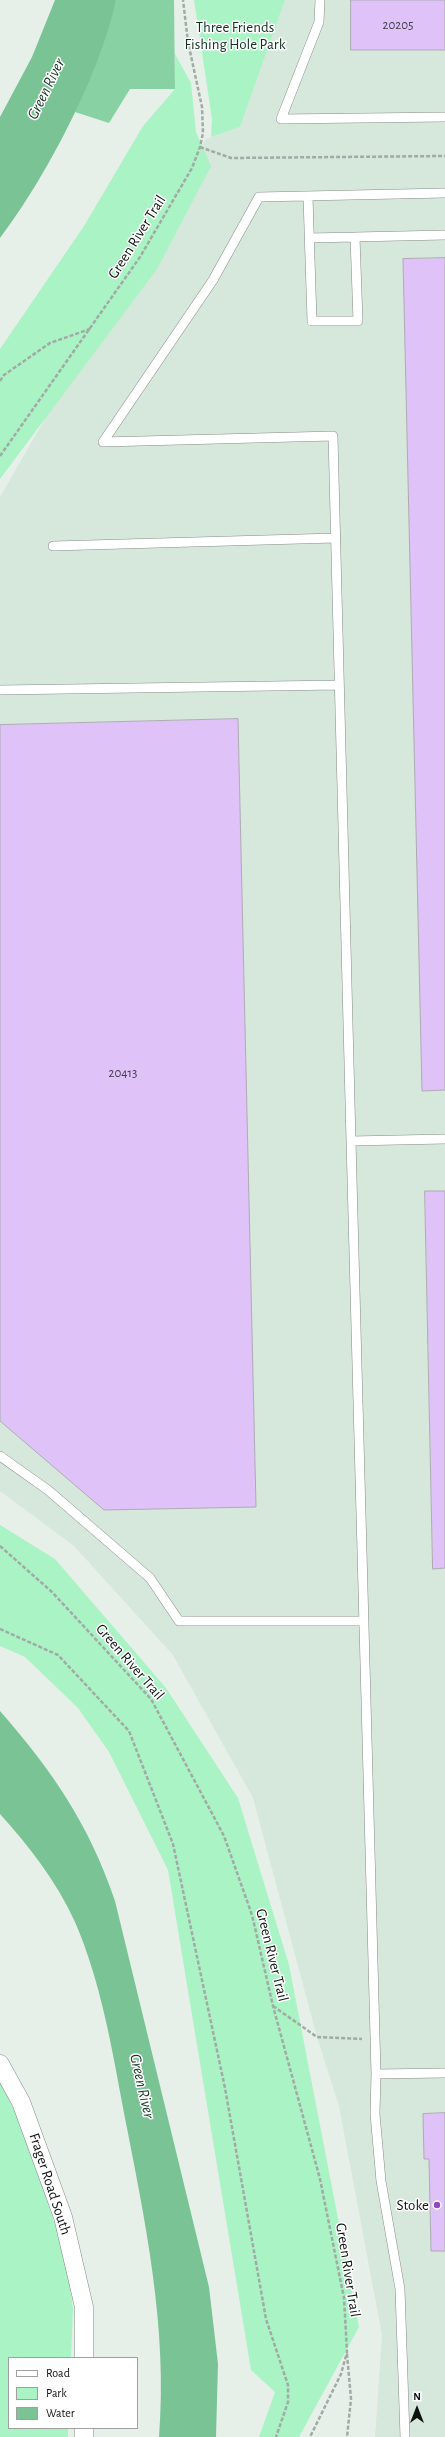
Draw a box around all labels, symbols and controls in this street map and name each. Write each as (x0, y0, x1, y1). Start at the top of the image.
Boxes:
house number: 20205 (383, 17, 413, 33)
park label: Three Friends Fishing Hole Park (185, 18, 285, 53)
water label: Green River (23, 55, 69, 123)
street label: Green River Trail (104, 192, 170, 282)
house number: 20413 (109, 1065, 137, 1081)
street label: Green River Trail (92, 1620, 168, 1704)
street label: Green River Trail (252, 1907, 292, 2003)
water label: Green River (125, 2052, 159, 2120)
street label: Frager Road South (25, 2131, 75, 2237)
place label: Stoke (396, 2196, 429, 2214)
marker: Stoke (432, 2200, 442, 2210)
street label: Green River Trail (332, 2222, 364, 2318)
legend (8, 2357, 138, 2429)
text: Road (46, 2367, 70, 2379)
text: Park (46, 2387, 67, 2399)
north arrow (397, 2389, 437, 2429)
text: N (413, 2391, 421, 2402)
text: Water (46, 2407, 75, 2419)

